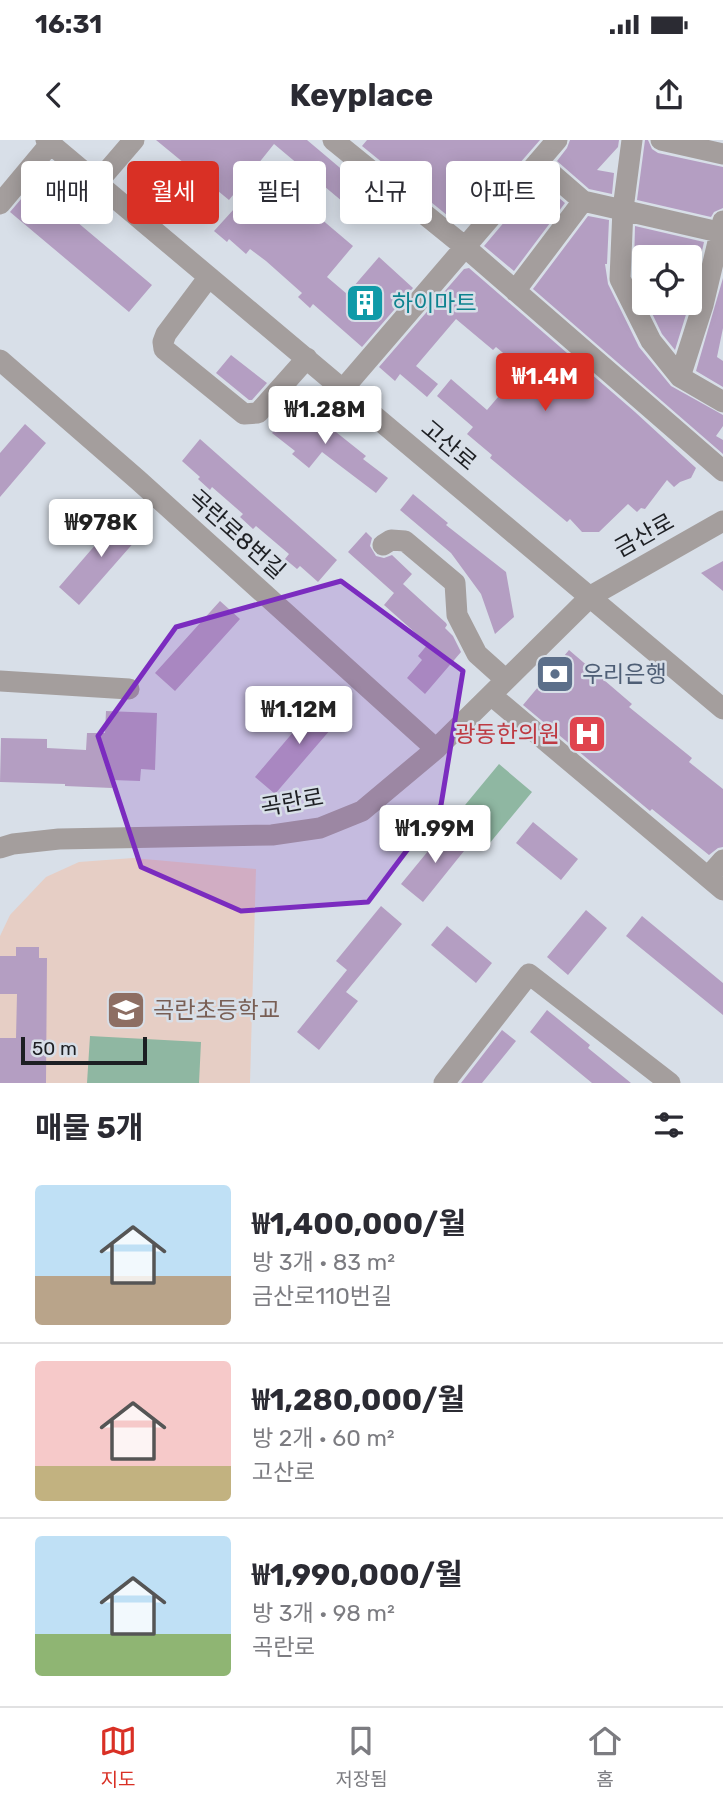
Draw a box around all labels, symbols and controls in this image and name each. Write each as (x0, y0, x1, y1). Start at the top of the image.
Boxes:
text: 16:31 (35, 9, 102, 40)
icon: back (35, 76, 73, 114)
text: Keyplace (290, 76, 433, 114)
icon: share (650, 76, 688, 114)
chip: 매매 (21, 161, 113, 224)
chip: 월세 (127, 161, 219, 224)
chip: 필터 (233, 161, 326, 224)
chip: 신규 (340, 161, 432, 224)
chip: 아파트 (446, 161, 560, 224)
map controls (632, 245, 702, 315)
button: locate (632, 245, 702, 315)
building icon: 하이마트 (344, 282, 386, 324)
place label: 하이마트 (392, 289, 477, 317)
pin: ₩1.4M (496, 354, 594, 413)
text: ₩1.4M (512, 362, 578, 390)
pin: ₩1.28M (268, 386, 382, 446)
text: ₩1.28M (284, 395, 366, 423)
street label: 고산로 (416, 414, 482, 476)
street label: 곡란로8번길 (183, 483, 291, 585)
pin: ₩978K (52, 500, 150, 559)
street label: 금산로 (609, 507, 679, 563)
text: ₩978K (65, 508, 137, 536)
bank icon: 우리은행 (534, 653, 576, 695)
place label: 우리은행 (582, 660, 667, 688)
pin: ₩1.12M (242, 686, 356, 746)
text: ₩1.12M (261, 695, 337, 723)
hospital icon: 광동한의원 (566, 713, 608, 755)
place label: 광동한의원 (454, 720, 560, 748)
street label: 곡란로 (258, 783, 326, 821)
pin: ₩1.99M (378, 806, 492, 865)
text: ₩1.99M (395, 814, 475, 842)
school or university icon: 곡란초등학교 (105, 989, 147, 1031)
place label: 곡란초등학교 (153, 996, 280, 1024)
scale bar (21, 1034, 147, 1066)
text: 50 m (32, 1037, 77, 1060)
icon: filters (650, 1106, 688, 1144)
text: 매물 5개 (35, 1110, 144, 1146)
text: ₩1,400,000/월 (252, 1206, 466, 1242)
icon: home (91, 1213, 175, 1297)
text: 방 3개 · 83 m² (252, 1248, 395, 1276)
text: 금산로110번길 (252, 1282, 392, 1310)
text: ₩1,280,000/월 (252, 1382, 465, 1418)
icon: home (91, 1389, 175, 1473)
text: 방 2개 · 60 m² (252, 1424, 395, 1452)
text: 고산로 (252, 1458, 315, 1486)
text: ₩1,990,000/월 (252, 1557, 463, 1593)
icon: home (91, 1564, 175, 1648)
text: 방 3개 · 98 m² (252, 1599, 395, 1627)
text: 곡란로 (252, 1633, 315, 1661)
tab: 지도 (99, 1722, 137, 1791)
tab: 저장됨 (335, 1722, 388, 1791)
tab: 홈 (586, 1722, 624, 1791)

